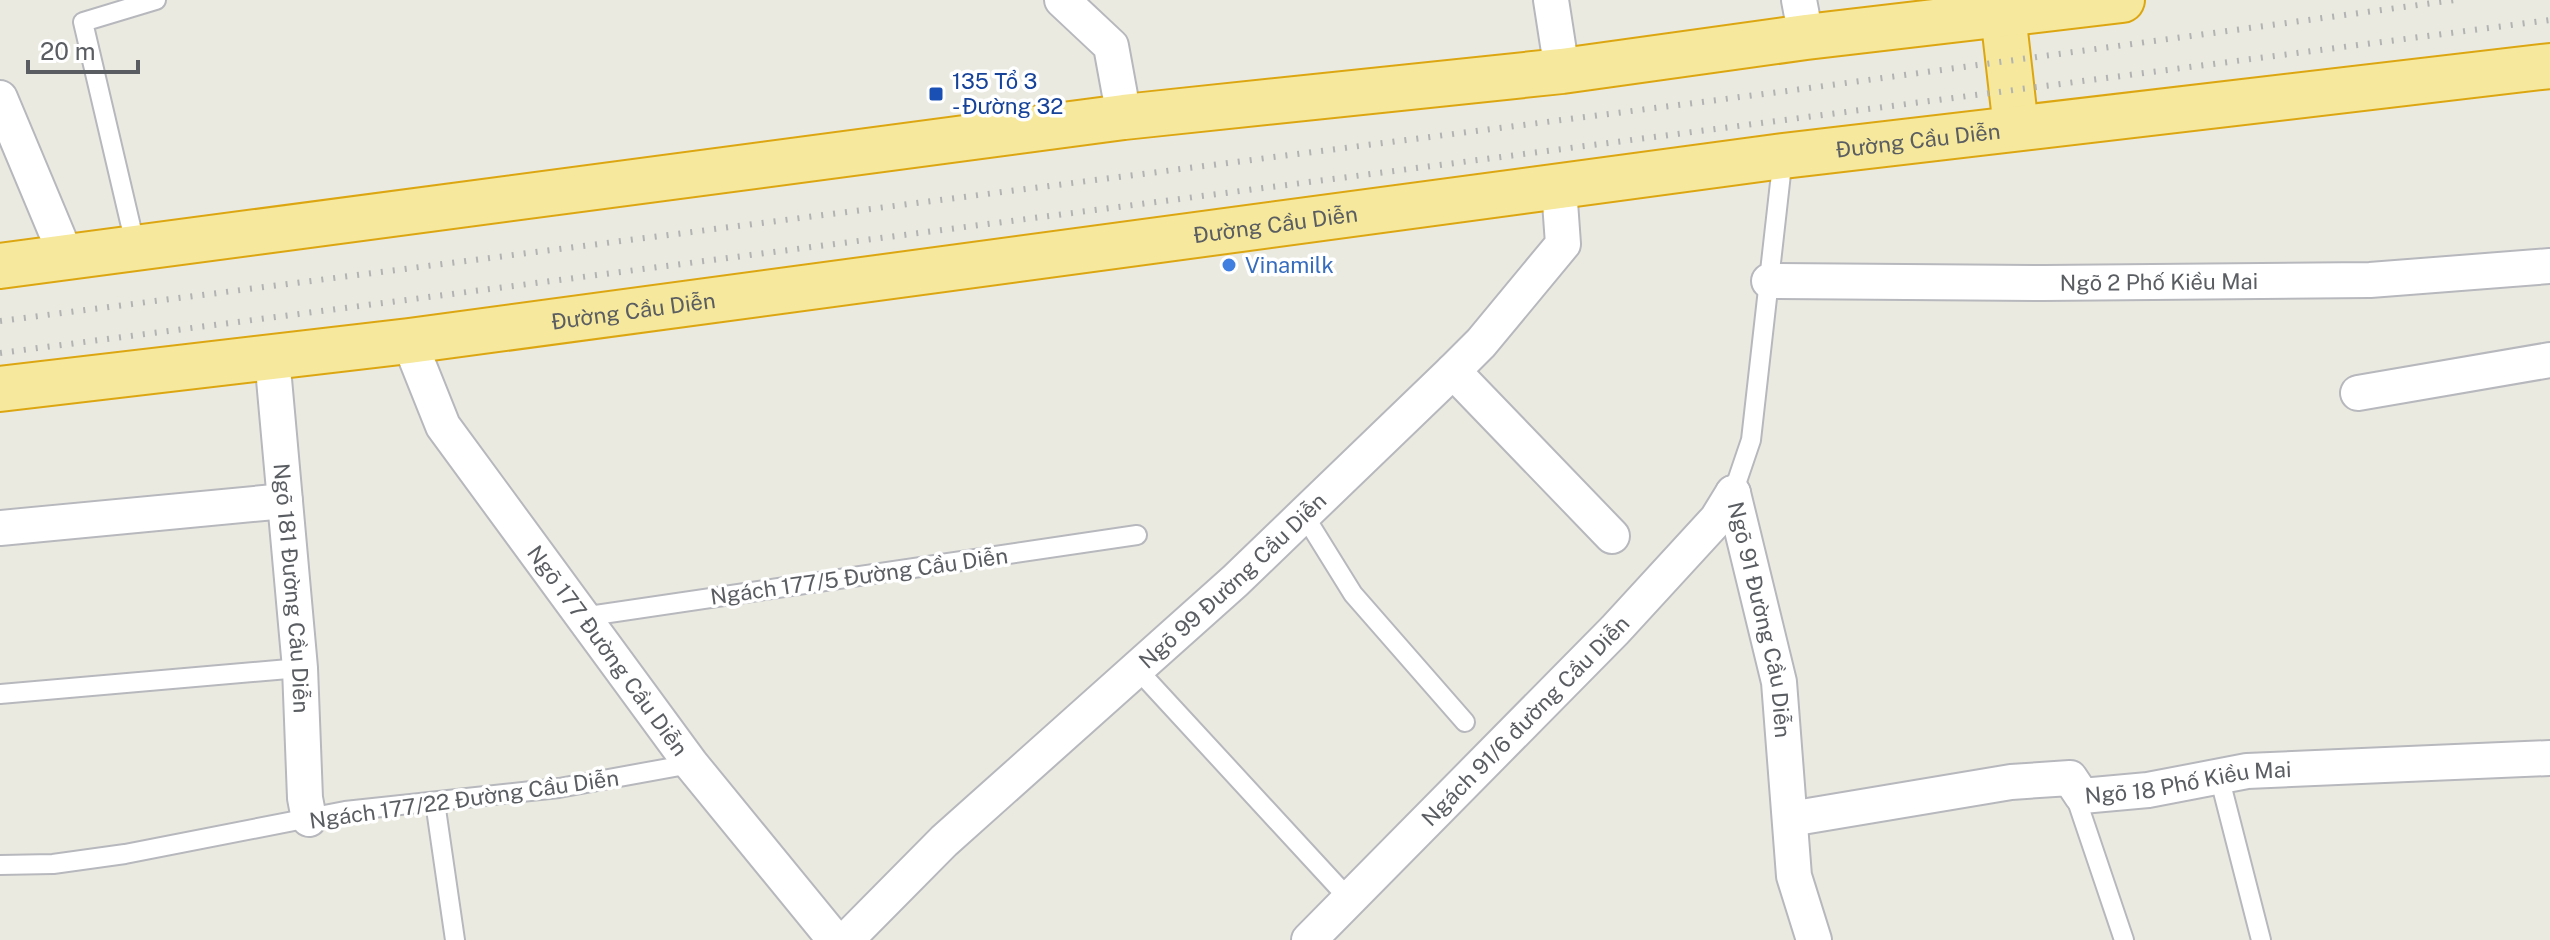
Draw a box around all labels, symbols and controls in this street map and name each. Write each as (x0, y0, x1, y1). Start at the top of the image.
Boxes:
scale bar (28, 24, 138, 74)
text: 20 m (40, 37, 96, 65)
place label: 135 Tổ 3 - Đường 32 (952, 68, 1063, 119)
marker: 135 Tổ 3 - Đường 32 (927, 85, 945, 103)
street label: Đường Cầu Diễn (1834, 118, 2002, 163)
street label: Đường Cầu Diễn (1192, 200, 1359, 248)
place label: Vinamilk (1245, 252, 1334, 278)
marker: Vinamilk (1220, 256, 1238, 274)
street label: Ngõ 2 Phố Kiều Mai (2060, 268, 2258, 296)
street label: Đường Cầu Diễn (549, 287, 717, 335)
street label: Ngõ 181 Đường Cầu Diễn (269, 462, 315, 714)
street label: Ngõ 99 Đường Cầu Diễn (1134, 487, 1331, 674)
street label: Ngõ 91 Đường Cầu Diễn (1723, 499, 1796, 739)
street label: Ngõ 177 Đường Cầu Diễn (522, 540, 693, 761)
street label: Ngách 177/5 Đường Cầu Diễn (709, 542, 1009, 610)
street label: Ngách 91/6 đường Cầu Diễn (1416, 610, 1635, 831)
street label: Ngõ 18 Phố Kiều Mai (2084, 756, 2292, 809)
street label: Ngách 177/22 Đường Cầu Diễn (308, 764, 620, 834)

